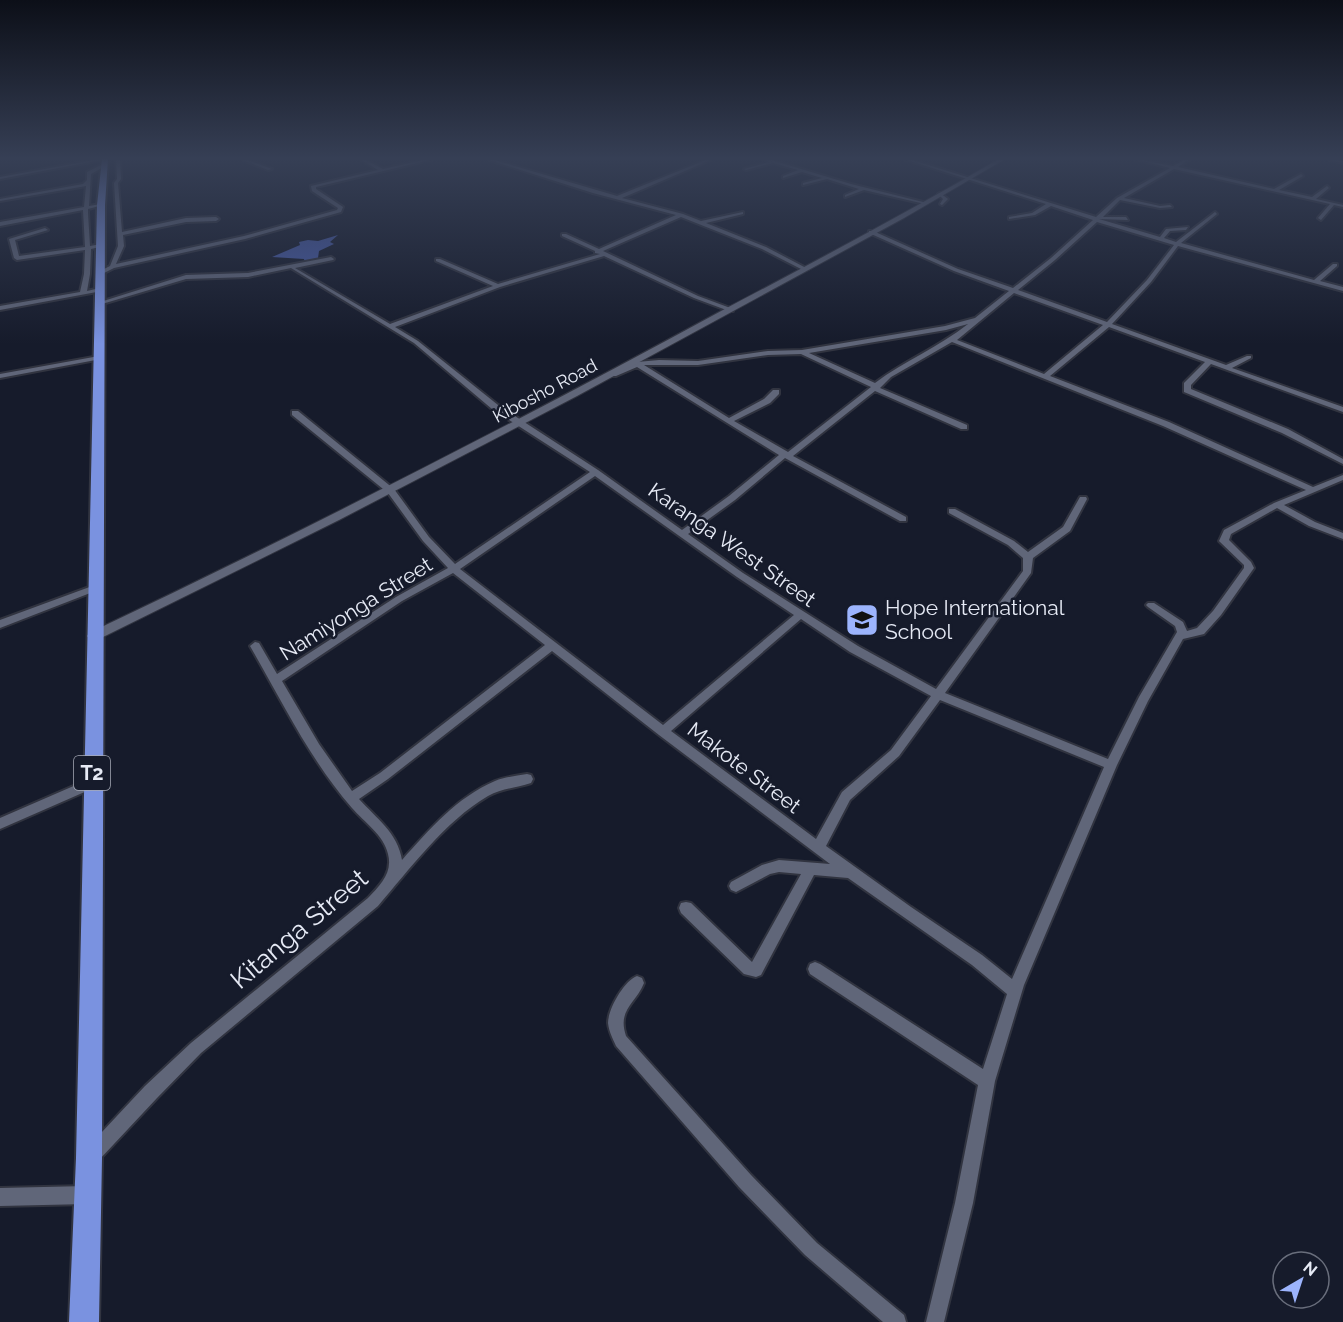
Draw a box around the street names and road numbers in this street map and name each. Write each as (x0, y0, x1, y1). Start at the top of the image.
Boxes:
street label: Kibosho Road (489, 354, 600, 427)
street label: Karanga West Street (644, 477, 821, 612)
street label: Namiyonga Street (275, 552, 437, 666)
street label: Makote Street (683, 717, 806, 818)
road number: T2 (74, 756, 110, 790)
street label: Kitanga Street (224, 863, 374, 995)

